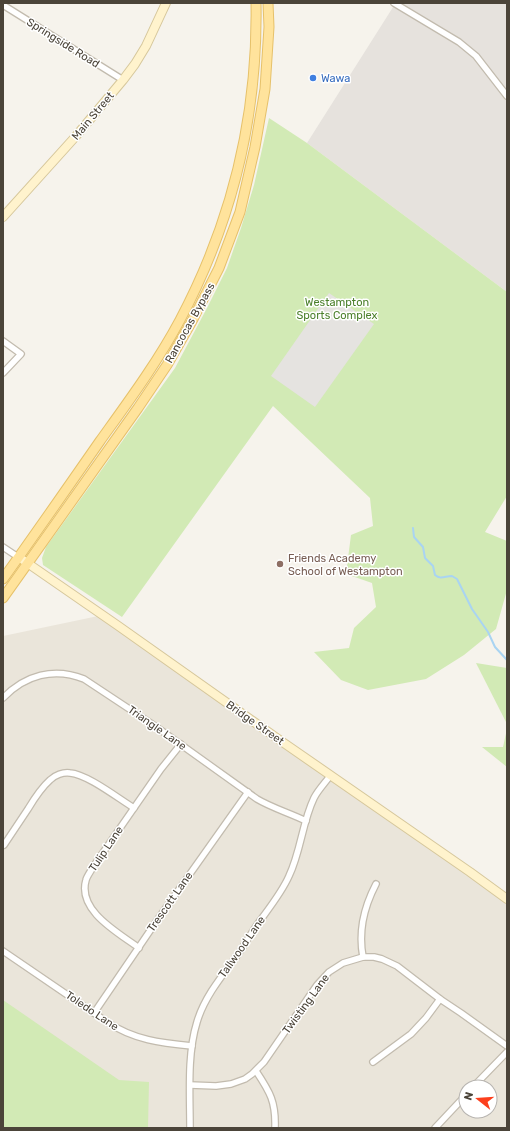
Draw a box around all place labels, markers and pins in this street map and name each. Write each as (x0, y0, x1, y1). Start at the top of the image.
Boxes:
place label: Wawa (321, 72, 350, 85)
marker: Wawa (308, 73, 318, 83)
place label: Friends Academy School of Westampton (288, 552, 403, 578)
marker: Friends Academy School of Westampton (275, 559, 285, 569)

